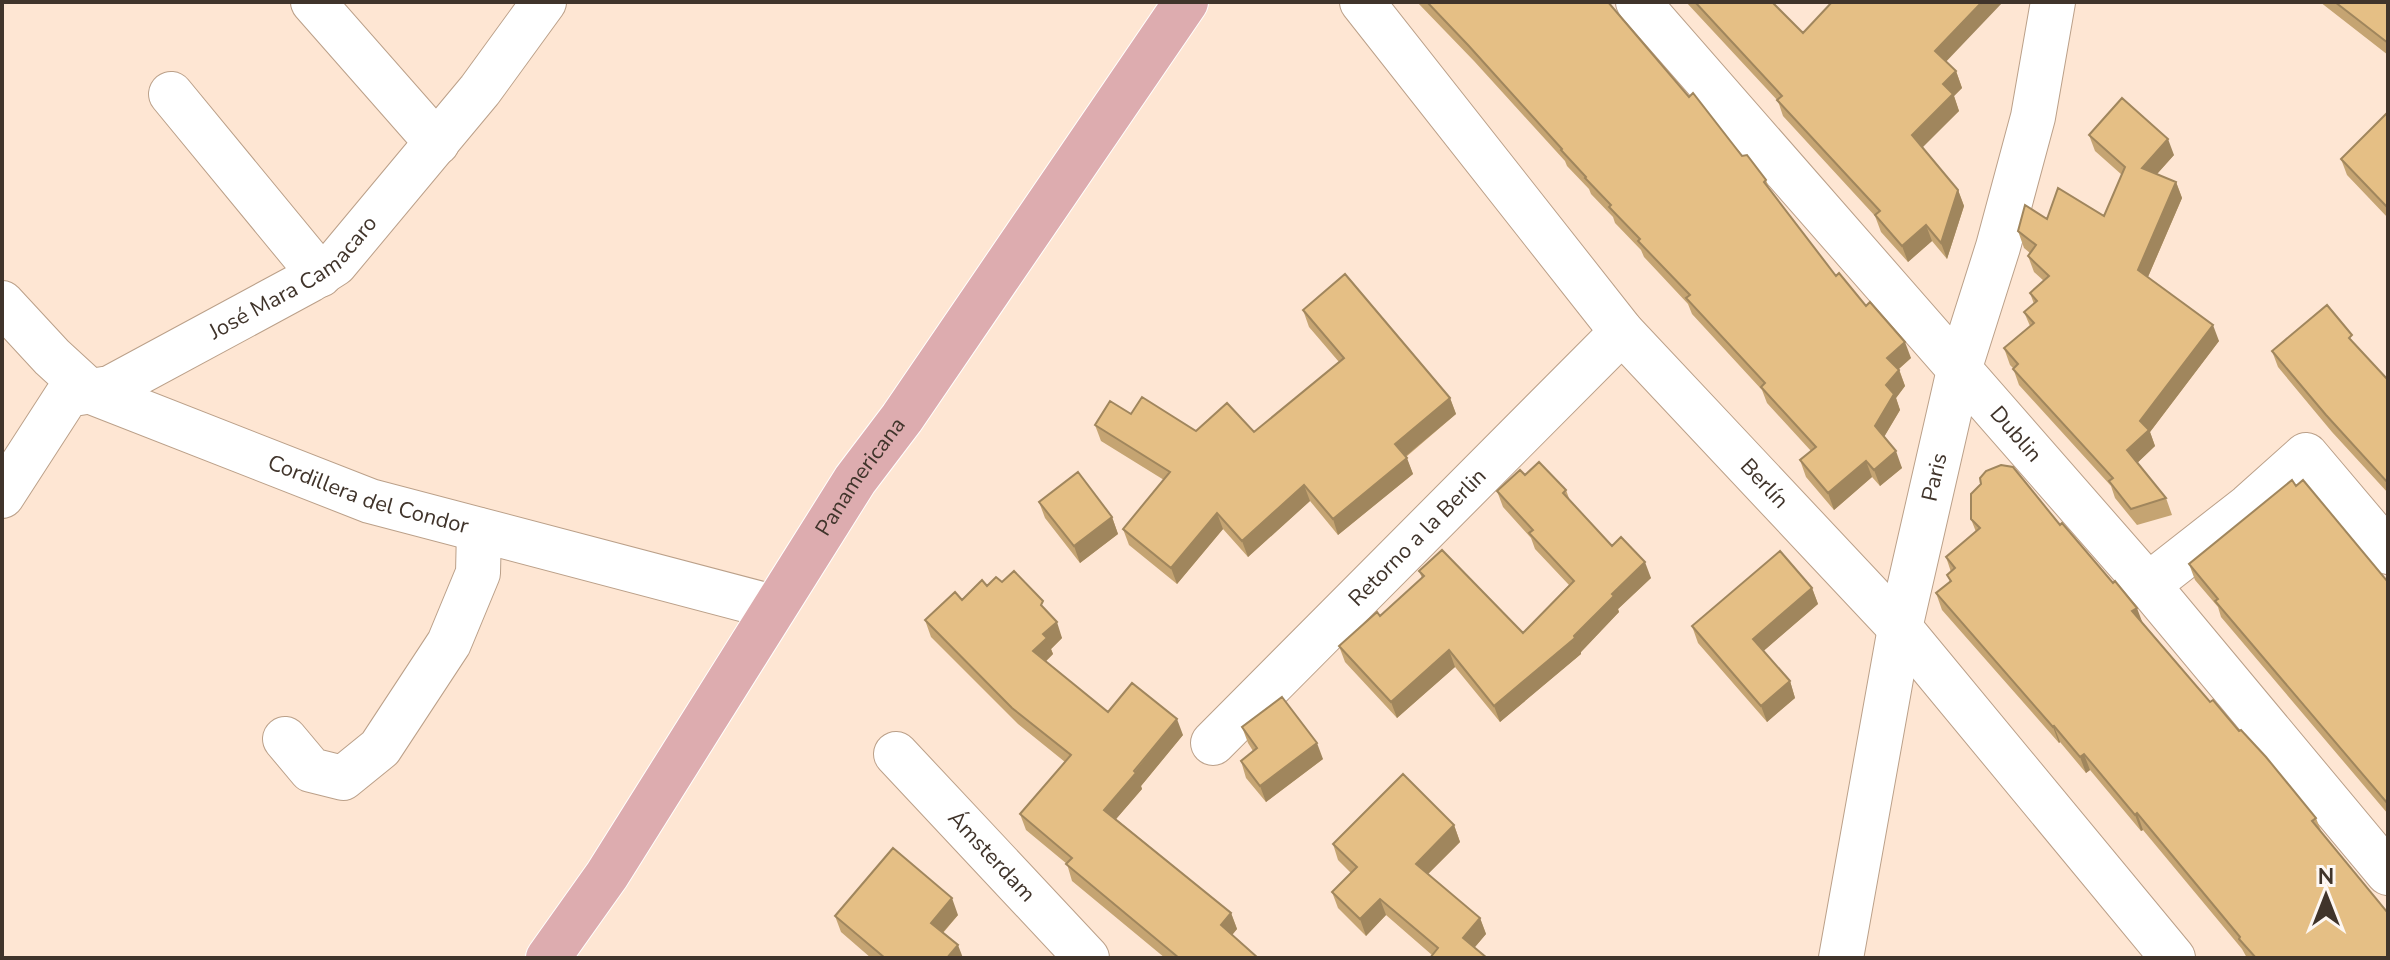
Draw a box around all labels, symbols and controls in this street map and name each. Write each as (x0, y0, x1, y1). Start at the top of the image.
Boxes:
street label: José Mara Camacaro (203, 209, 384, 347)
street label: Dublin (1983, 399, 2049, 469)
street label: Panamericana (808, 411, 912, 542)
street label: Cordillera del Condor (263, 447, 472, 541)
street label: Paris (1914, 450, 1955, 504)
street label: Berlín (1733, 452, 1795, 515)
street label: Retorno a la Berlin (1342, 462, 1493, 613)
street label: Ámsterdam (941, 804, 1042, 909)
north arrow (2286, 856, 2366, 936)
text: N (2318, 862, 2334, 892)

